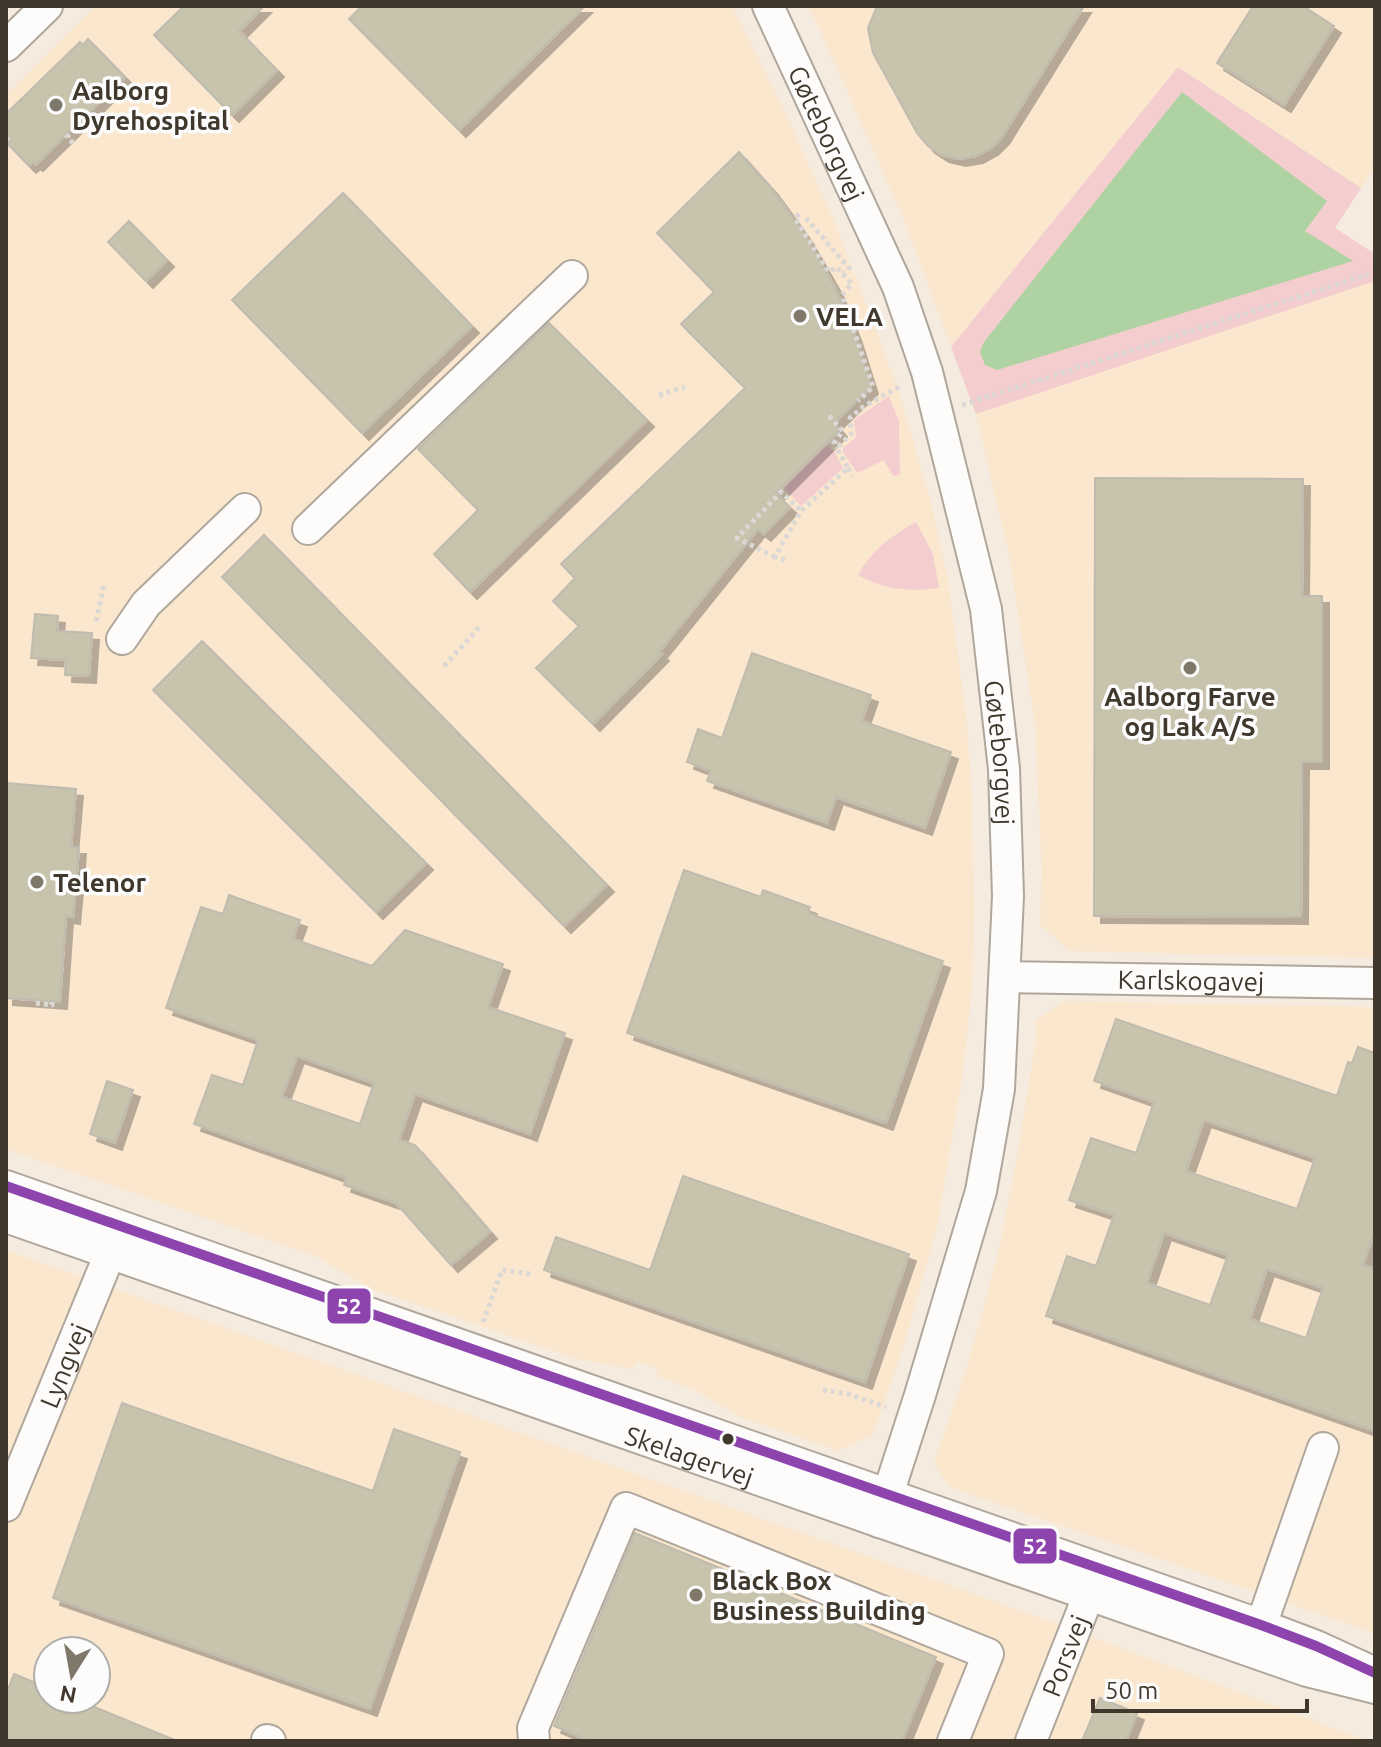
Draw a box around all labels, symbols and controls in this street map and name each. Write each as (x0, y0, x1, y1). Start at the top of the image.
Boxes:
street label: Gøteborgvej (783, 61, 870, 205)
place label: Aalborg Dyrehospital (72, 76, 229, 135)
marker: Aalborg Dyrehospital (47, 96, 65, 114)
place label: VELA (816, 302, 884, 331)
marker: VELA (791, 307, 809, 325)
marker: Aalborg Farve og Lak A/S (1181, 659, 1199, 677)
street label: Gøteborgvej (980, 679, 1020, 826)
place label: Aalborg Farve og Lak A/S (1104, 682, 1276, 741)
place label: Telenor (53, 868, 147, 897)
marker: Telenor (28, 873, 46, 891)
street label: Karlskogavej (1117, 964, 1265, 996)
line badge: 52 (326, 1287, 372, 1325)
text: 52 (337, 1293, 361, 1318)
street label: Lyngvej (34, 1319, 94, 1412)
street label: Skelagervej (622, 1420, 758, 1491)
unlabelled marker (720, 1431, 736, 1447)
line badge: 52 (1012, 1527, 1058, 1565)
text: 52 (1023, 1533, 1047, 1558)
place label: Black Box Business Building (712, 1566, 926, 1625)
marker: Black Box Business Building (687, 1586, 705, 1604)
street label: Porsvej (1036, 1611, 1094, 1700)
north arrow (32, 1635, 112, 1715)
scale bar (1093, 1663, 1307, 1713)
text: 50 m (1105, 1677, 1158, 1704)
text: N (58, 1681, 79, 1709)

